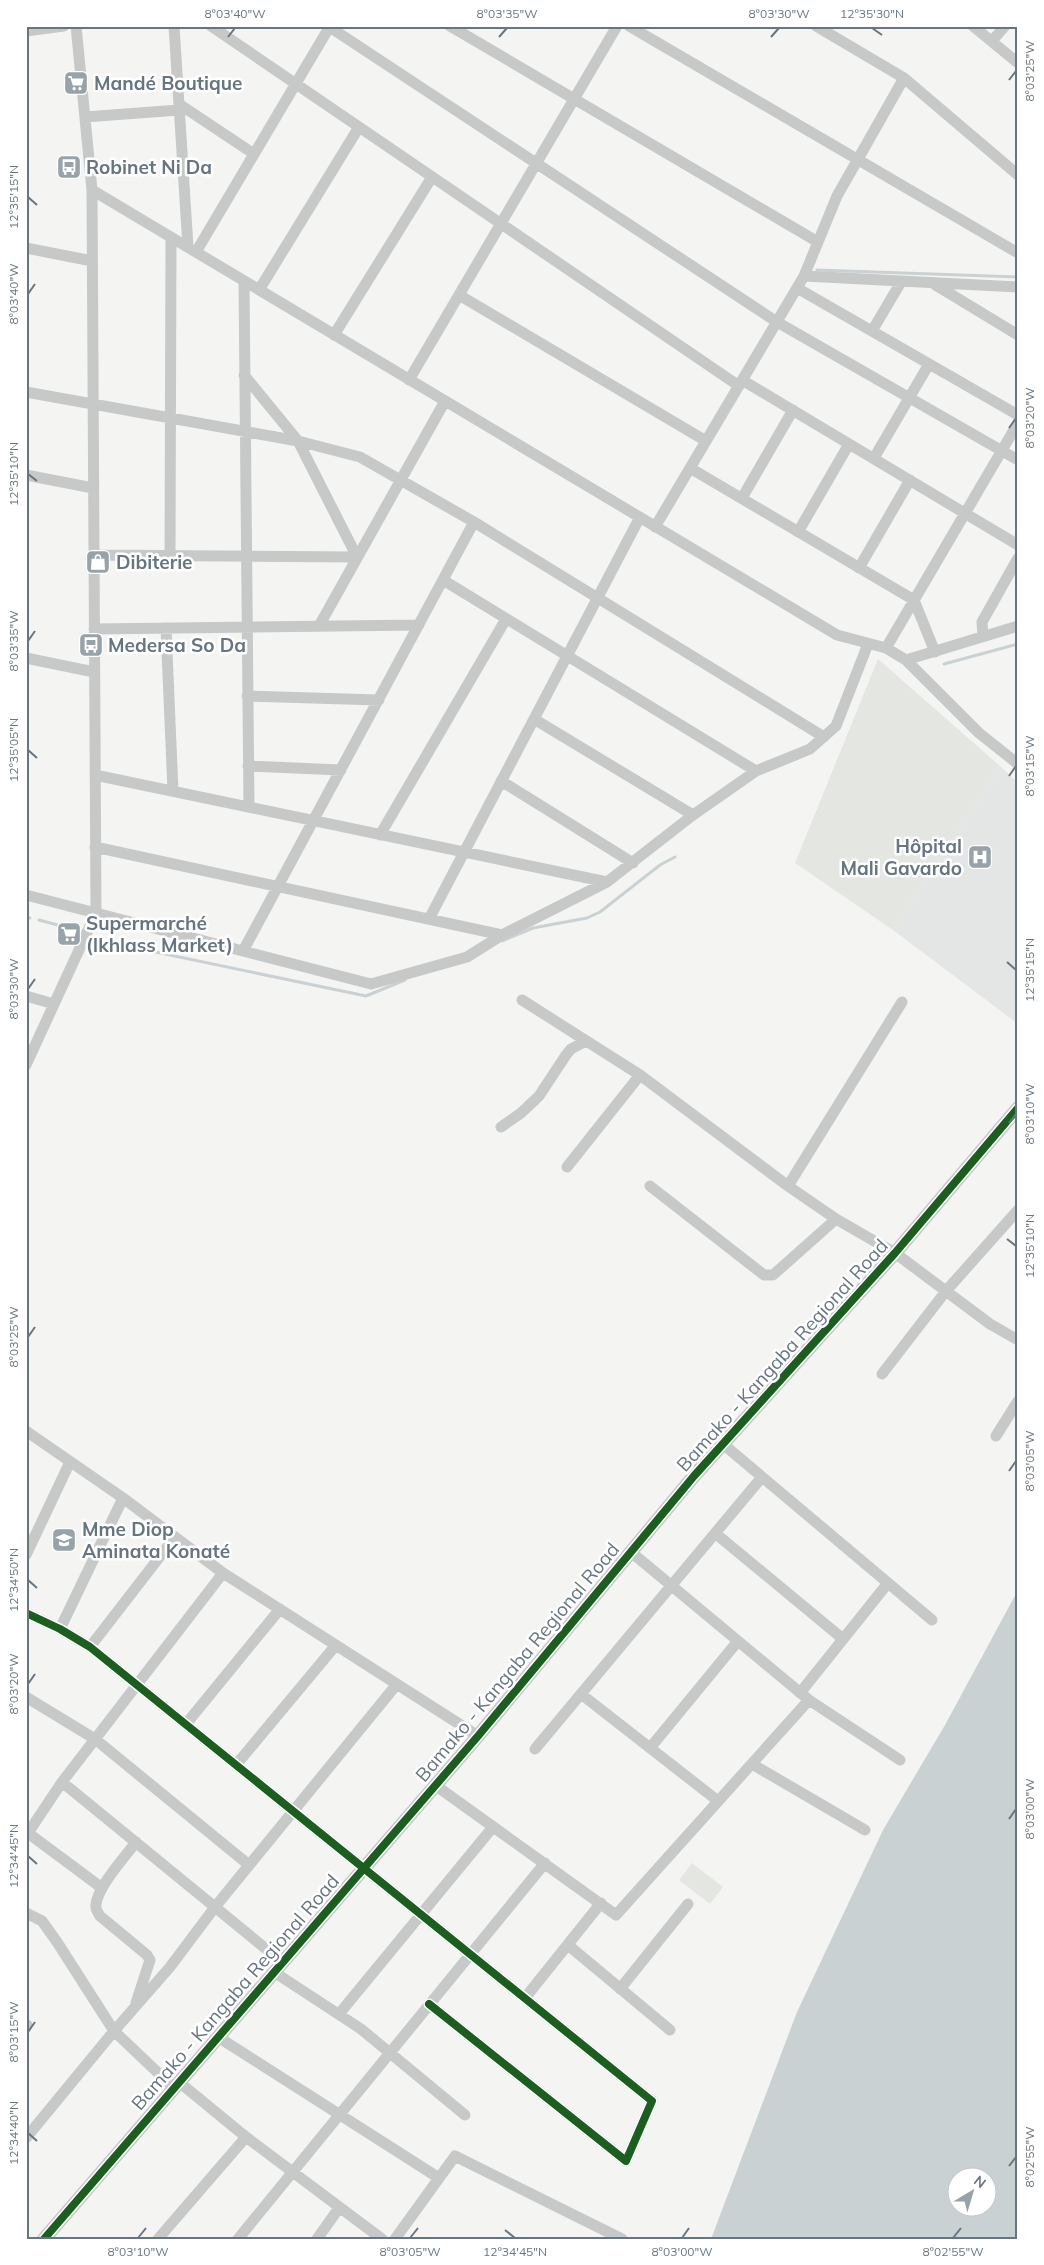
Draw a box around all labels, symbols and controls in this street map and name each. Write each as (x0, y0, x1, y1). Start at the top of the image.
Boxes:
text: 8°03'40"W (204, 6, 266, 21)
text: 8°03'35"W (476, 6, 538, 21)
text: 8°03'30"W (748, 6, 810, 21)
text: 12°35'30"N (840, 6, 904, 21)
text: 8°03'25"W (1022, 40, 1037, 102)
supermarket icon: Mandé Boutique (63, 70, 89, 96)
place label: Mandé Boutique (94, 71, 243, 95)
bus stop icon: Robinet Ni Da (56, 154, 82, 180)
place label: Robinet Ni Da (86, 155, 212, 179)
text: 12°35'15"N (6, 165, 21, 229)
text: 8°03'40"W (6, 263, 21, 325)
text: 8°03'20"W (1022, 387, 1037, 449)
text: 12°35'10"N (6, 442, 21, 506)
shop icon: Dibiterie (85, 549, 111, 575)
place label: Dibiterie (116, 550, 193, 574)
text: 8°03'35"W (6, 610, 21, 672)
bus stop icon: Medersa So Da (78, 632, 104, 658)
place label: Medersa So Da (108, 633, 246, 657)
text: 12°35'05"N (6, 718, 21, 782)
text: 8°03'15"W (1022, 735, 1037, 797)
place label: Hôpital Mali Gavardo (841, 834, 962, 880)
hospital icon: Hôpital Mali Gavardo (967, 844, 993, 870)
place label: Supermarché (Ikhlass Market) (86, 911, 233, 957)
supermarket icon: Supermarché (Ikhlass Market) (56, 921, 82, 947)
text: 12°35'15"N (1022, 938, 1037, 1002)
text: 8°03'30"W (6, 958, 21, 1020)
text: 8°03'10"W (1022, 1083, 1037, 1145)
text: 12°35'10"N (1022, 1214, 1037, 1278)
street label: Bamako - Kangaba Regional Road (671, 1234, 893, 1476)
text: 8°03'25"W (6, 1306, 21, 1368)
text: 8°03'05"W (1022, 1430, 1037, 1492)
place label: Mme Diop Aminata Konaté (82, 1517, 230, 1563)
school or university icon: Mme Diop Aminata Konaté (51, 1527, 77, 1553)
street label: Bamako - Kangaba Regional Road (410, 1538, 624, 1786)
text: 12°34'50"N (6, 1548, 21, 1612)
text: 8°03'20"W (6, 1653, 21, 1715)
text: 8°03'00"W (1022, 1778, 1037, 1840)
text: 12°34'45"N (6, 1824, 21, 1888)
street label: Bamako - Kangaba Regional Road (126, 1869, 344, 2115)
text: 8°03'15"W (6, 2001, 21, 2063)
text: 12°34'40"N (6, 2101, 21, 2165)
text: 8°02'55"W (1022, 2126, 1037, 2188)
north arrow (946, 2168, 996, 2218)
text: N (970, 2171, 990, 2192)
text: 8°03'10"W (107, 2244, 169, 2259)
text: 8°03'05"W (379, 2244, 441, 2259)
text: 12°34'45"N (483, 2244, 547, 2259)
text: 8°03'00"W (651, 2244, 713, 2259)
text: 8°02'55"W (922, 2244, 984, 2259)

